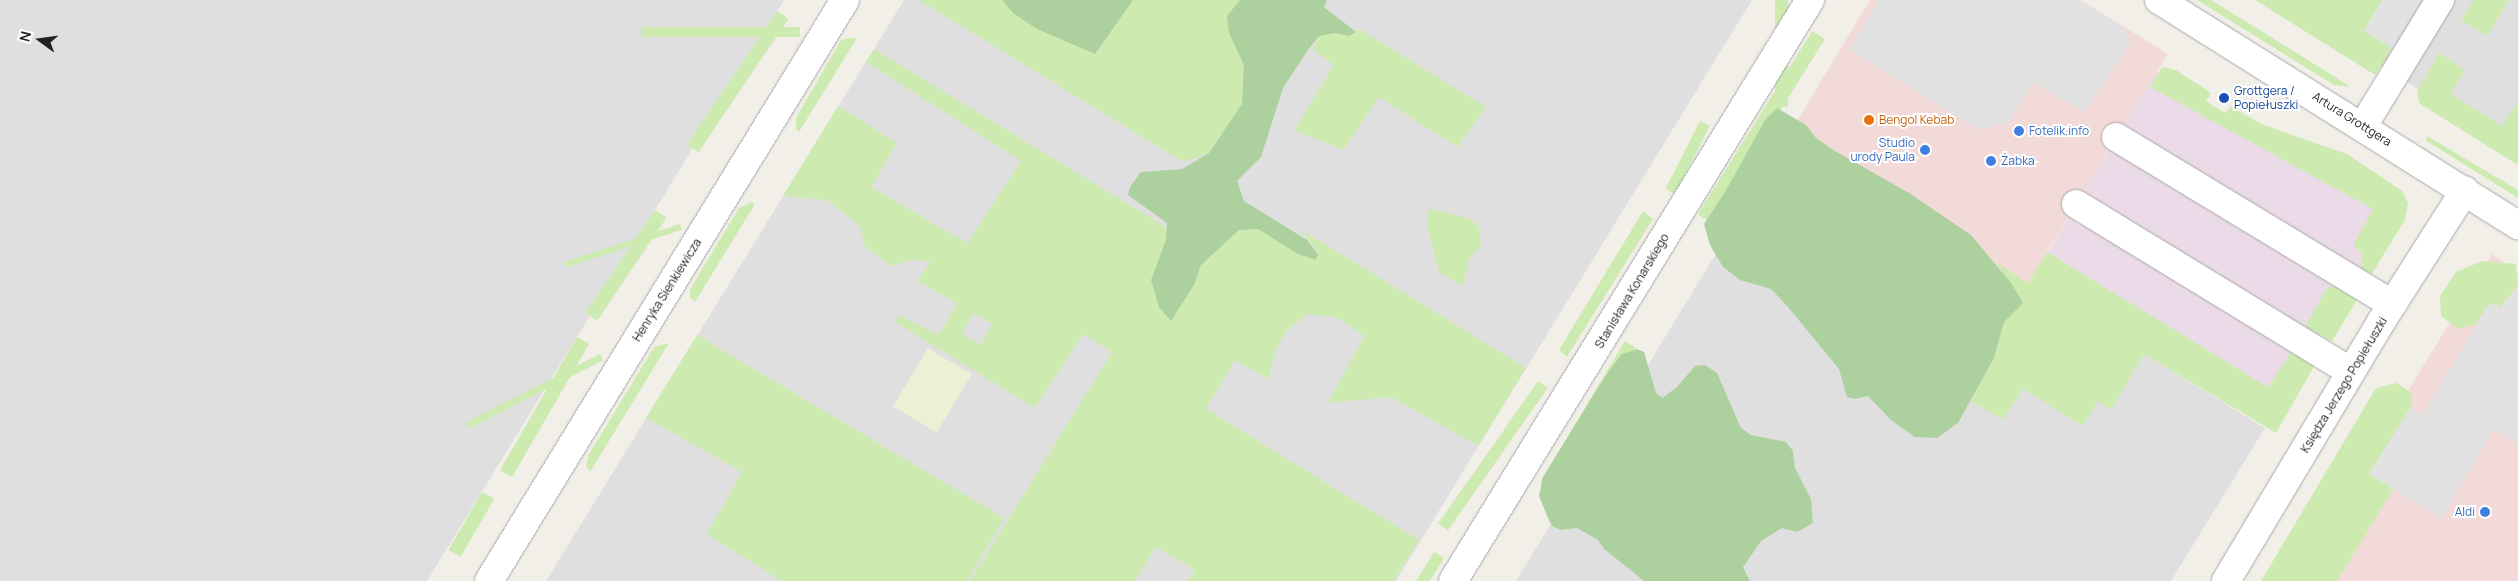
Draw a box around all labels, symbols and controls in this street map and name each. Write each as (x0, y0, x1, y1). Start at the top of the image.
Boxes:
north arrow (15, 15, 65, 65)
text: N (15, 29, 35, 43)
place label: Grottgera / Popiełuszki (2234, 84, 2298, 112)
street label: Artura Grottgera (2310, 89, 2394, 149)
marker: Grottgera / Popiełuszki (2218, 92, 2230, 104)
place label: Bengol Kebab (1879, 113, 1954, 127)
marker: Bengol Kebab (1863, 114, 1875, 126)
place label: Fotelik.info (2029, 124, 2089, 138)
marker: Fotelik.info (2013, 125, 2025, 137)
place label: Studio urody Paula (1850, 136, 1915, 164)
marker: Studio urody Paula (1919, 144, 1931, 156)
place label: Żabka (2001, 154, 2035, 168)
marker: Żabka (1985, 155, 1997, 167)
street label: Stanisława Konarskiego (1592, 231, 1672, 351)
street label: Henryka Sienkiewicza (629, 236, 705, 344)
street label: Księdza Jerzego Popiełuszki (2298, 315, 2390, 455)
place label: Aldi (2455, 505, 2475, 519)
marker: Aldi (2479, 506, 2491, 518)

